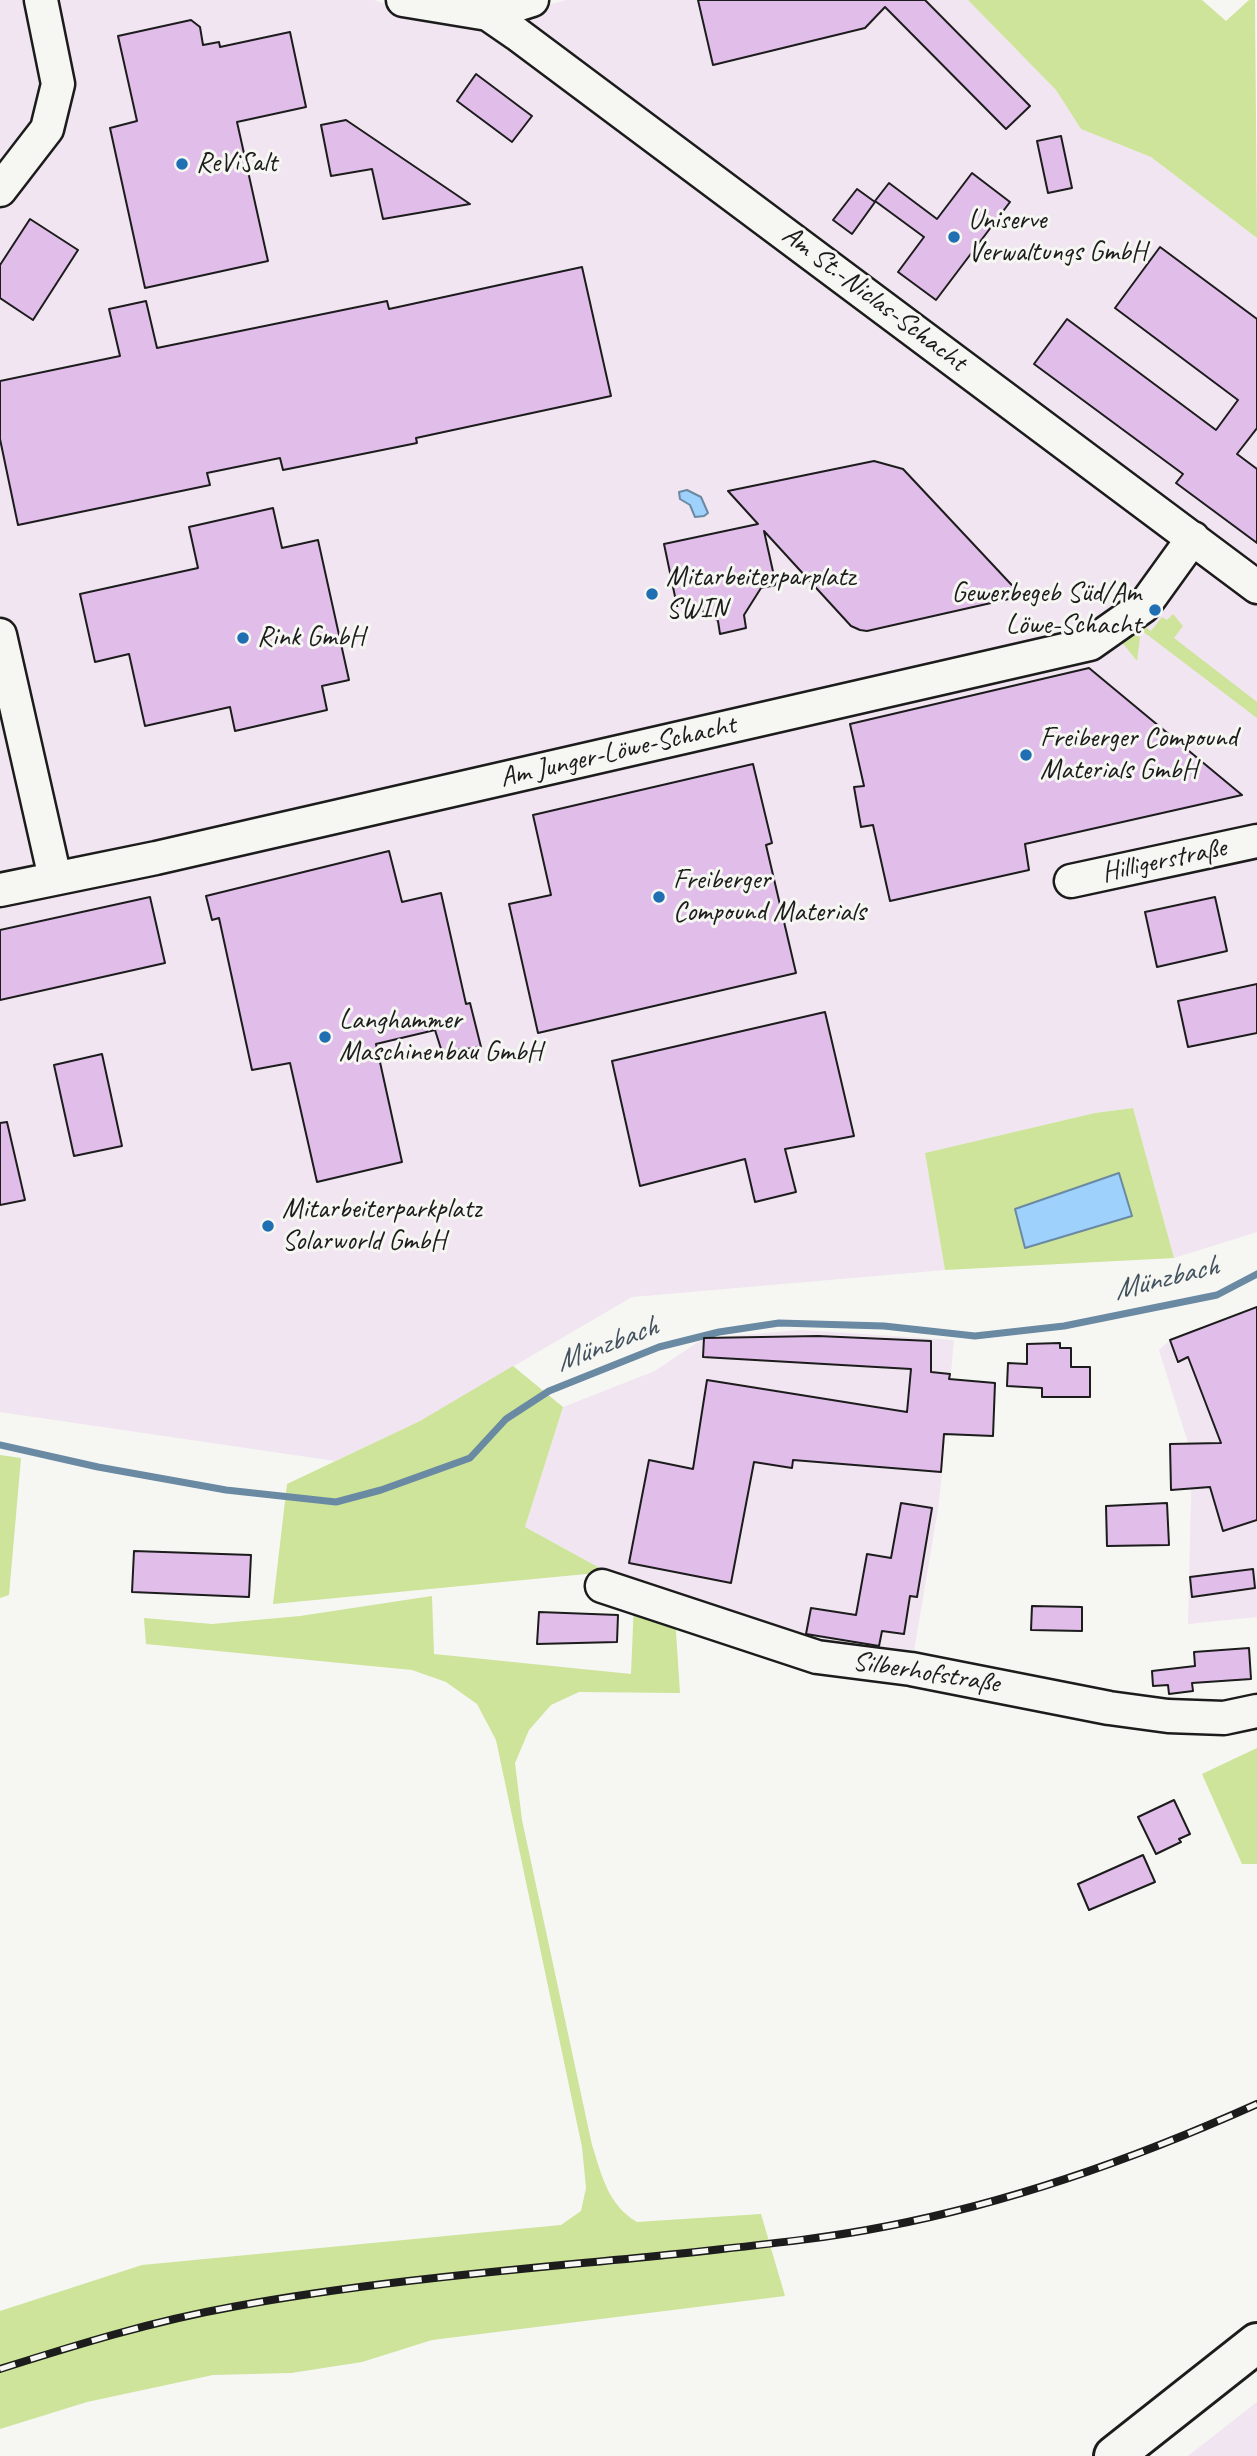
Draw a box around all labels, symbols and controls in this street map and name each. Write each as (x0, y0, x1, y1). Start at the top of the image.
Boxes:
place label: ReViSalt (196, 147, 277, 181)
marker: ReViSalt (174, 156, 190, 172)
place label: Uniserve Verwaltungs GmbH (968, 204, 1147, 270)
street label: Am St.-Niclas-Schacht (775, 219, 973, 379)
marker: Uniserve Verwaltungs GmbH (946, 229, 962, 245)
place label: Mitarbeiterparplatz SWIN (666, 561, 855, 627)
place label: Gewerbegeb Süd/Am Löwe-Schacht (951, 577, 1141, 643)
marker: Mitarbeiterparplatz SWIN (644, 586, 660, 602)
marker: Gewerbegeb Süd/Am Löwe-Schacht (1147, 602, 1163, 618)
place label: Rink GmbH (257, 621, 364, 655)
marker: Rink GmbH (235, 630, 251, 646)
street label: Am Junger-Löwe-Schacht (497, 709, 739, 795)
place label: Freiberger Compound Materials GmbH (1040, 722, 1237, 788)
marker: Freiberger Compound Materials GmbH (1018, 747, 1034, 763)
street label: Hilligerstraße (1099, 831, 1229, 891)
place label: Freiberger Compound Materials (673, 864, 866, 930)
marker: Freiberger Compound Materials (651, 889, 667, 905)
place label: Langhammer Maschinenbau GmbH (339, 1004, 542, 1070)
marker: Langhammer Maschinenbau GmbH (317, 1029, 333, 1045)
place label: Mitarbeiterparkplatz Solarworld GmbH (282, 1193, 481, 1259)
marker: Mitarbeiterparkplatz Solarworld GmbH (260, 1218, 276, 1234)
water label: Münzbach (1110, 1249, 1222, 1309)
water label: Münzbach (551, 1309, 663, 1381)
street label: Silberhofstraße (850, 1645, 1002, 1701)

